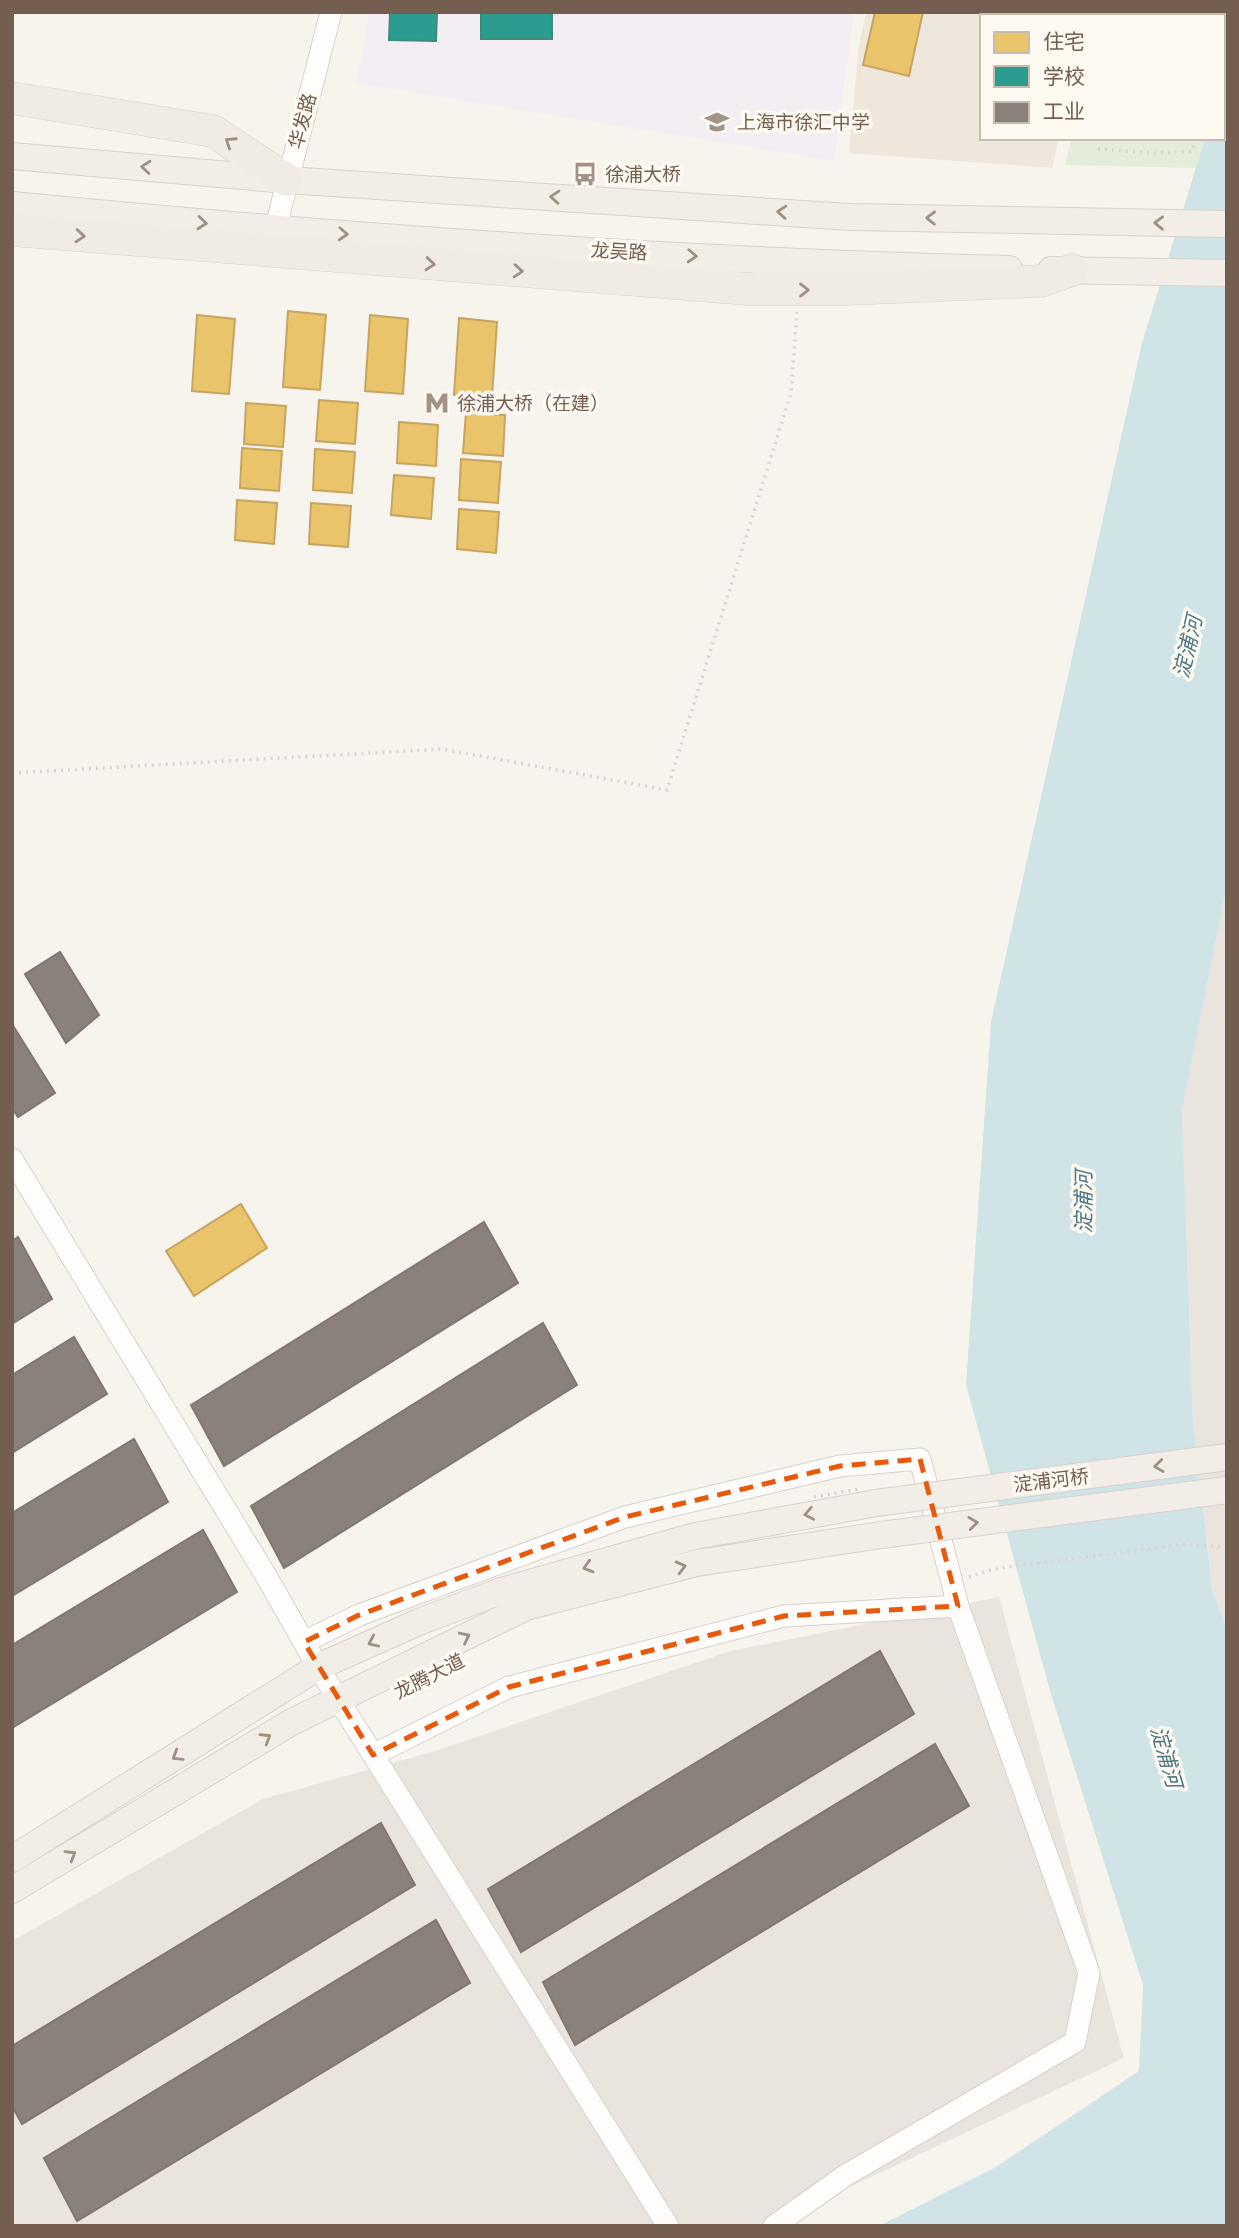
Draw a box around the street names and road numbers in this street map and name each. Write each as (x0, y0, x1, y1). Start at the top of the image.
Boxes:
street label: 华发路 (283, 90, 321, 152)
street label: 龙吴路 (590, 238, 648, 264)
street label: 淀浦河桥 (1012, 1463, 1090, 1497)
street label: 龙腾大道 (390, 1648, 468, 1704)

